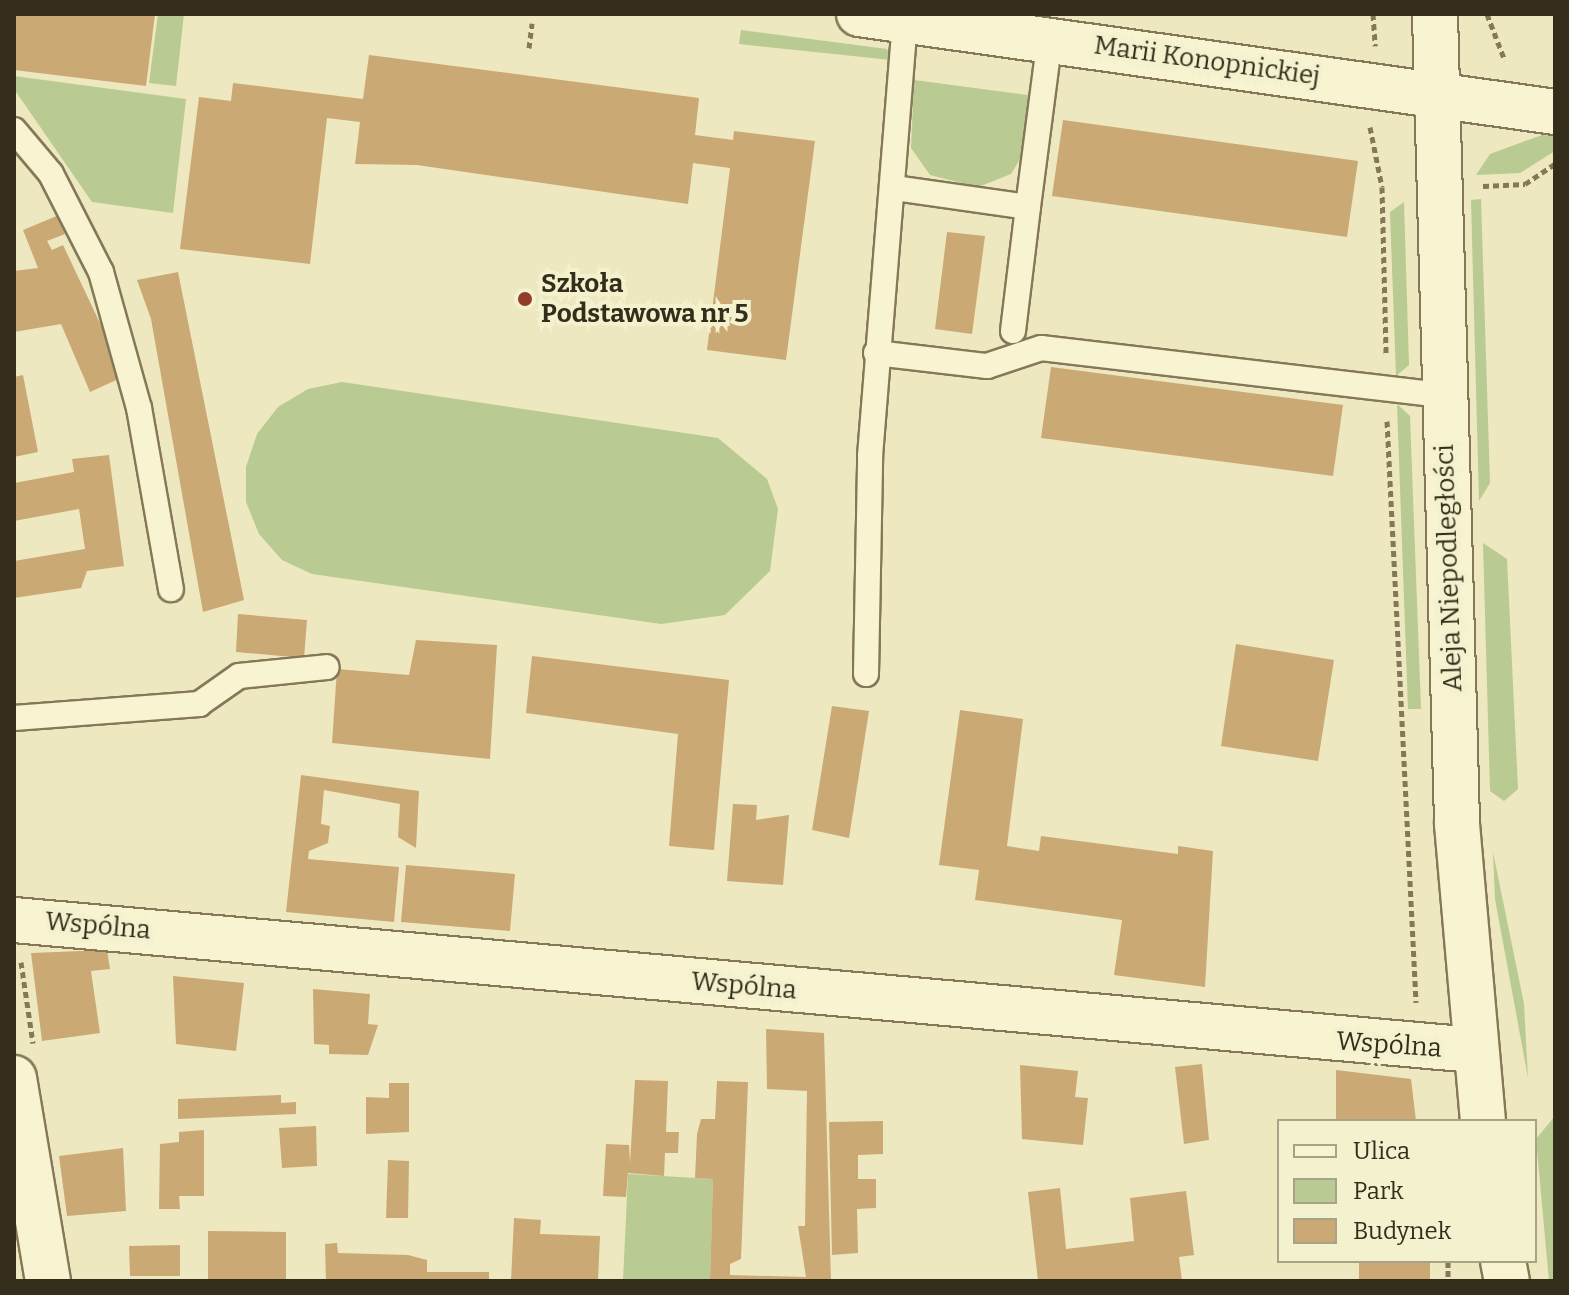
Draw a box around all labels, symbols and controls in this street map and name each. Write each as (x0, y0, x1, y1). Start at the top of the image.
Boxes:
street label: Marii Konopnickiej (1092, 30, 1322, 92)
place label: Szkoła Podstawowa nr 5 (541, 268, 748, 330)
marker: Szkoła Podstawowa nr 5 (516, 290, 534, 308)
street label: Aleja Niepodległości (1429, 444, 1469, 692)
street label: Wspólna (44, 906, 152, 946)
street label: Wspólna (690, 966, 798, 1006)
street label: Wspólna (1335, 1026, 1443, 1064)
legend (1277, 1119, 1537, 1263)
text: Ulica (1353, 1137, 1410, 1165)
text: Park (1353, 1177, 1404, 1205)
text: Budynek (1353, 1217, 1451, 1245)

